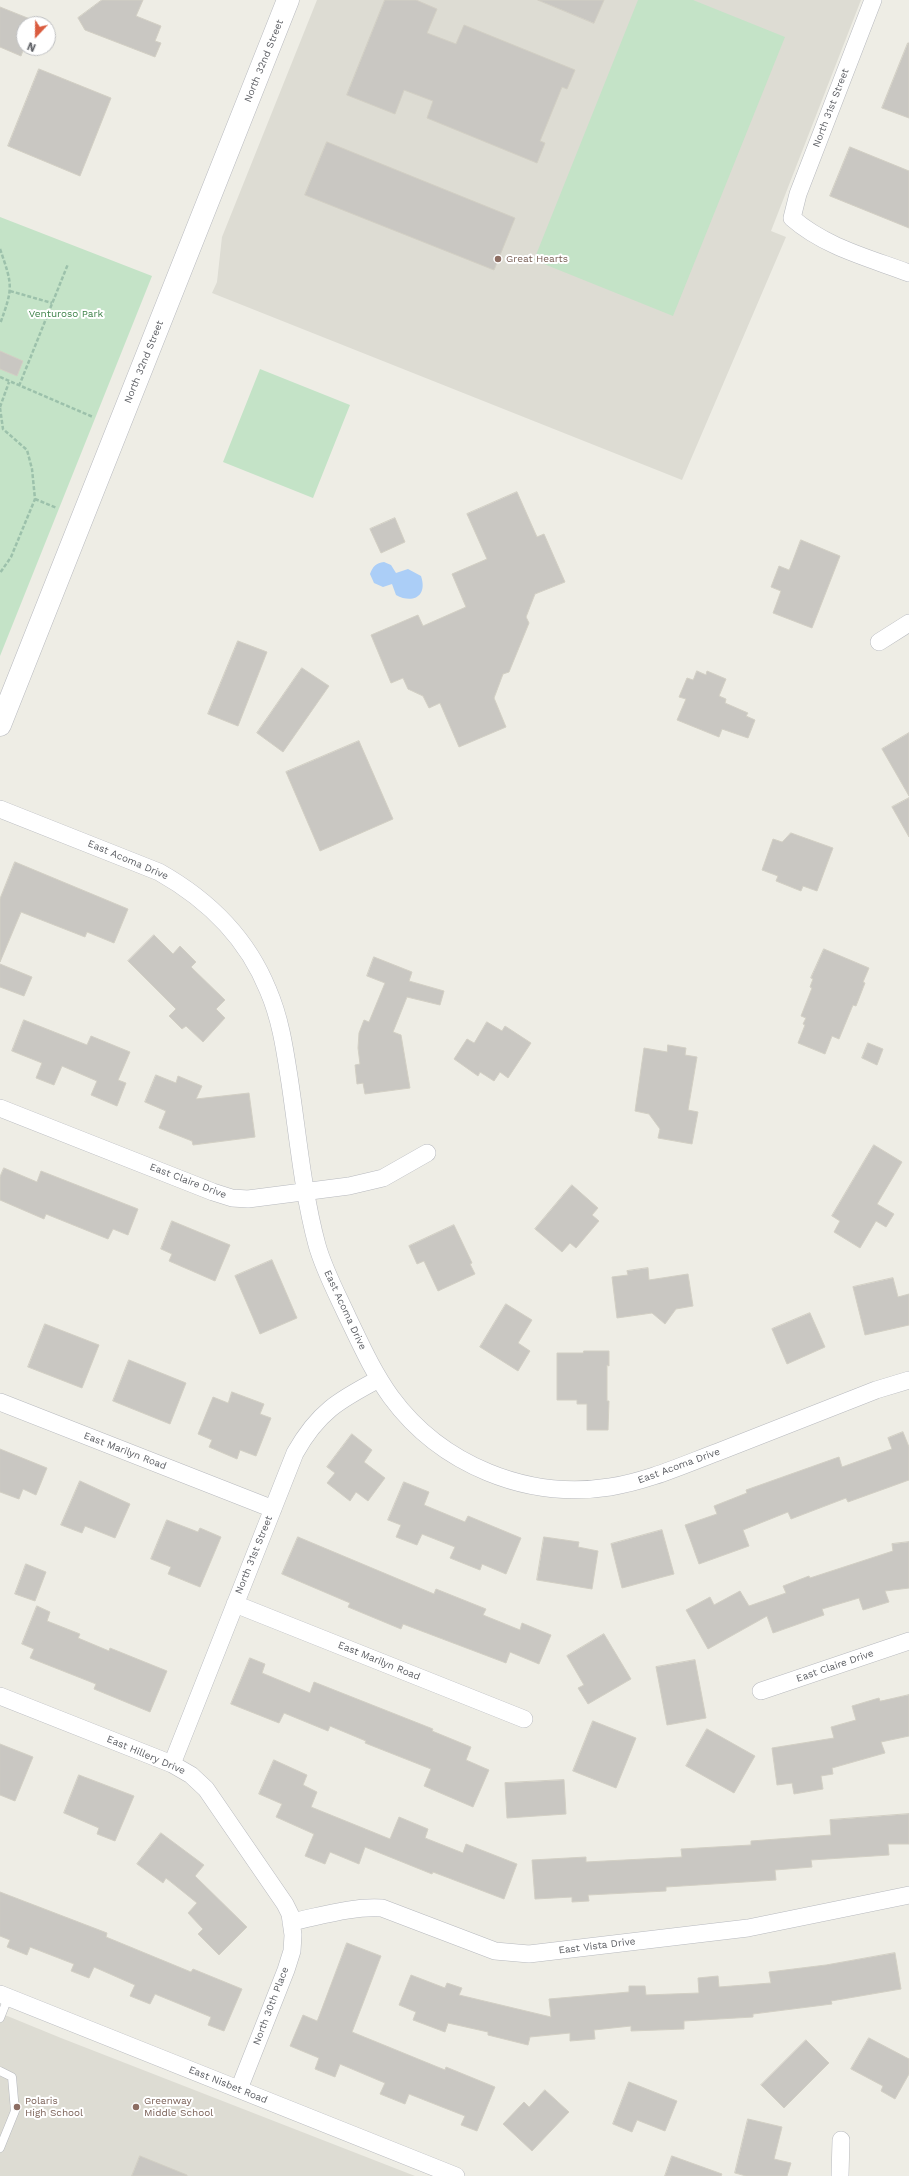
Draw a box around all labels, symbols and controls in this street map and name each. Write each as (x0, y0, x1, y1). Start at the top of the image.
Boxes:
north arrow (16, 16, 56, 56)
street label: North 32nd Street (242, 18, 286, 104)
text: N (25, 39, 38, 54)
street label: North 31st Street (810, 67, 852, 149)
place label: Great Hearts (506, 253, 568, 265)
marker: Great Hearts (493, 254, 503, 264)
park label: Venturoso Park (29, 308, 103, 320)
street label: North 32nd Street (122, 319, 166, 405)
street label: East Acoma Drive (86, 838, 170, 882)
street label: East Claire Drive (148, 1161, 228, 1201)
street label: East Acoma Drive (321, 1268, 369, 1352)
street label: East Marilyn Road (82, 1430, 168, 1472)
street label: East Acoma Drive (636, 1446, 722, 1486)
street label: North 31st Street (233, 1514, 275, 1596)
street label: East Marilyn Road (336, 1639, 422, 1683)
street label: East Claire Drive (795, 1647, 875, 1685)
street label: East Hillery Drive (105, 1733, 187, 1777)
street label: East Vista Drive (558, 1935, 636, 1957)
street label: North 30th Place (251, 1965, 291, 2047)
street label: East Nisbet Road (187, 2064, 269, 2106)
place label: Polaris High School (25, 2095, 83, 2118)
place label: Greenway Middle School (144, 2095, 213, 2118)
marker: Polaris High School (12, 2102, 22, 2112)
marker: Greenway Middle School (131, 2102, 141, 2112)

